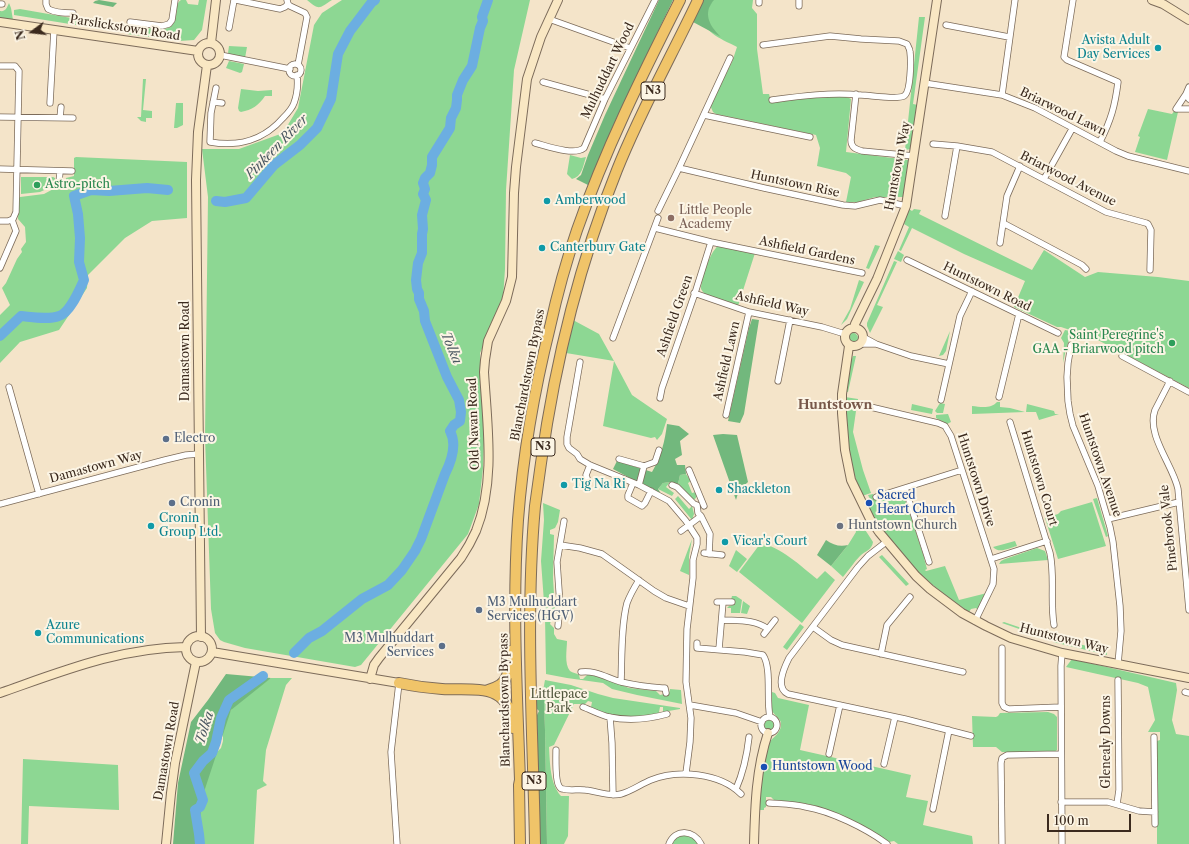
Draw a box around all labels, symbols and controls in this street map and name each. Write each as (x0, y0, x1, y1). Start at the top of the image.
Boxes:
north arrow (12, 12, 52, 52)
street label: Parslickstown Road (69, 12, 181, 44)
street label: Mulhuddart Wood (578, 20, 638, 122)
text: N (12, 29, 28, 42)
place label: Avista Adult Day Services (1077, 34, 1150, 62)
marker: Avista Adult Day Services (1153, 43, 1163, 53)
road number: N3 (641, 82, 665, 100)
street label: Briarwood Lawn (1017, 85, 1109, 139)
water label: Pinkeen River (242, 112, 312, 182)
street label: Huntstown Way (882, 120, 914, 212)
street label: Briarwood Avenue (1018, 149, 1118, 209)
street label: Huntstown Rise (749, 168, 841, 200)
place label: Astro-pitch (45, 178, 110, 192)
marker: Astro-pitch (32, 180, 42, 190)
place label: Amberwood (555, 194, 626, 208)
marker: Amberwood (542, 196, 552, 206)
place label: Little People Academy (679, 204, 752, 232)
marker: Little People Academy (666, 213, 676, 223)
street label: Ashfield Gardens (758, 234, 856, 268)
place label: Canterbury Gate (550, 241, 646, 255)
marker: Canterbury Gate (537, 243, 547, 253)
street label: Huntstown Road (941, 259, 1033, 315)
street label: Ashfield Green (654, 273, 696, 359)
street label: Ashfield Way (734, 289, 810, 319)
street label: Damastown Road (179, 301, 193, 401)
street label: Blanchardstown Bypass (508, 308, 548, 442)
street label: Ashfield Lawn (711, 320, 743, 402)
place label: Saint Peregrine's GAA - Briarwood pitch (1032, 329, 1164, 357)
water label: Tolka (437, 330, 465, 366)
marker: Saint Peregrine's GAA - Briarwood pitch (1167, 338, 1177, 348)
street label: Old Navan Road (465, 378, 483, 470)
district label: Huntstown (798, 397, 872, 413)
street label: Huntstown Avenue (1075, 411, 1125, 519)
street label: Huntstown Court (1018, 428, 1060, 528)
street label: Huntstown Drive (954, 431, 998, 529)
place label: Electro (174, 432, 215, 446)
marker: Electro (161, 434, 171, 444)
road number: N3 (531, 438, 555, 456)
street label: Damastown Way (48, 448, 144, 486)
place label: Tig Na Ri (572, 478, 626, 492)
marker: Tig Na Ri (559, 480, 569, 490)
place label: Shackleton (727, 483, 791, 497)
street label: Pinebrook Vale (1157, 484, 1181, 572)
marker: Shackleton (714, 485, 724, 495)
place label: Sacred Heart Church (877, 489, 955, 517)
place label: Cronin (180, 496, 220, 510)
marker: Cronin (167, 498, 177, 508)
marker: Sacred Heart Church (864, 498, 874, 508)
place label: Cronin Group Ltd. (159, 512, 221, 540)
place label: Huntstown Church (848, 519, 957, 533)
marker: Cronin Group Ltd. (146, 521, 156, 531)
marker: Huntstown Church (835, 521, 845, 531)
place label: Vicar's Court (733, 535, 807, 549)
marker: Vicar's Court (720, 537, 730, 547)
place label: M3 Mulhuddart Services (HGV) (487, 596, 577, 624)
marker: M3 Mulhuddart Services (HGV) (474, 605, 484, 615)
place label: Azure Communications (46, 619, 144, 647)
street label: Huntstown Way (1018, 621, 1110, 657)
marker: Azure Communications (33, 628, 43, 638)
place label: M3 Mulhuddart Services (344, 632, 434, 660)
street label: Blanchardstown Bypass (497, 633, 513, 767)
marker: M3 Mulhuddart Services (437, 641, 447, 651)
park label: Littlepace Park (530, 688, 588, 716)
street label: Glenealy Downs (1100, 695, 1114, 789)
street label: Damastown Road (151, 700, 183, 802)
water label: Tolka (193, 710, 217, 746)
place label: Huntstown Wood (772, 760, 872, 774)
marker: Huntstown Wood (759, 762, 769, 772)
road number: N3 (522, 772, 546, 790)
scale bar (1049, 806, 1133, 832)
text: 100 m (1054, 813, 1089, 828)

